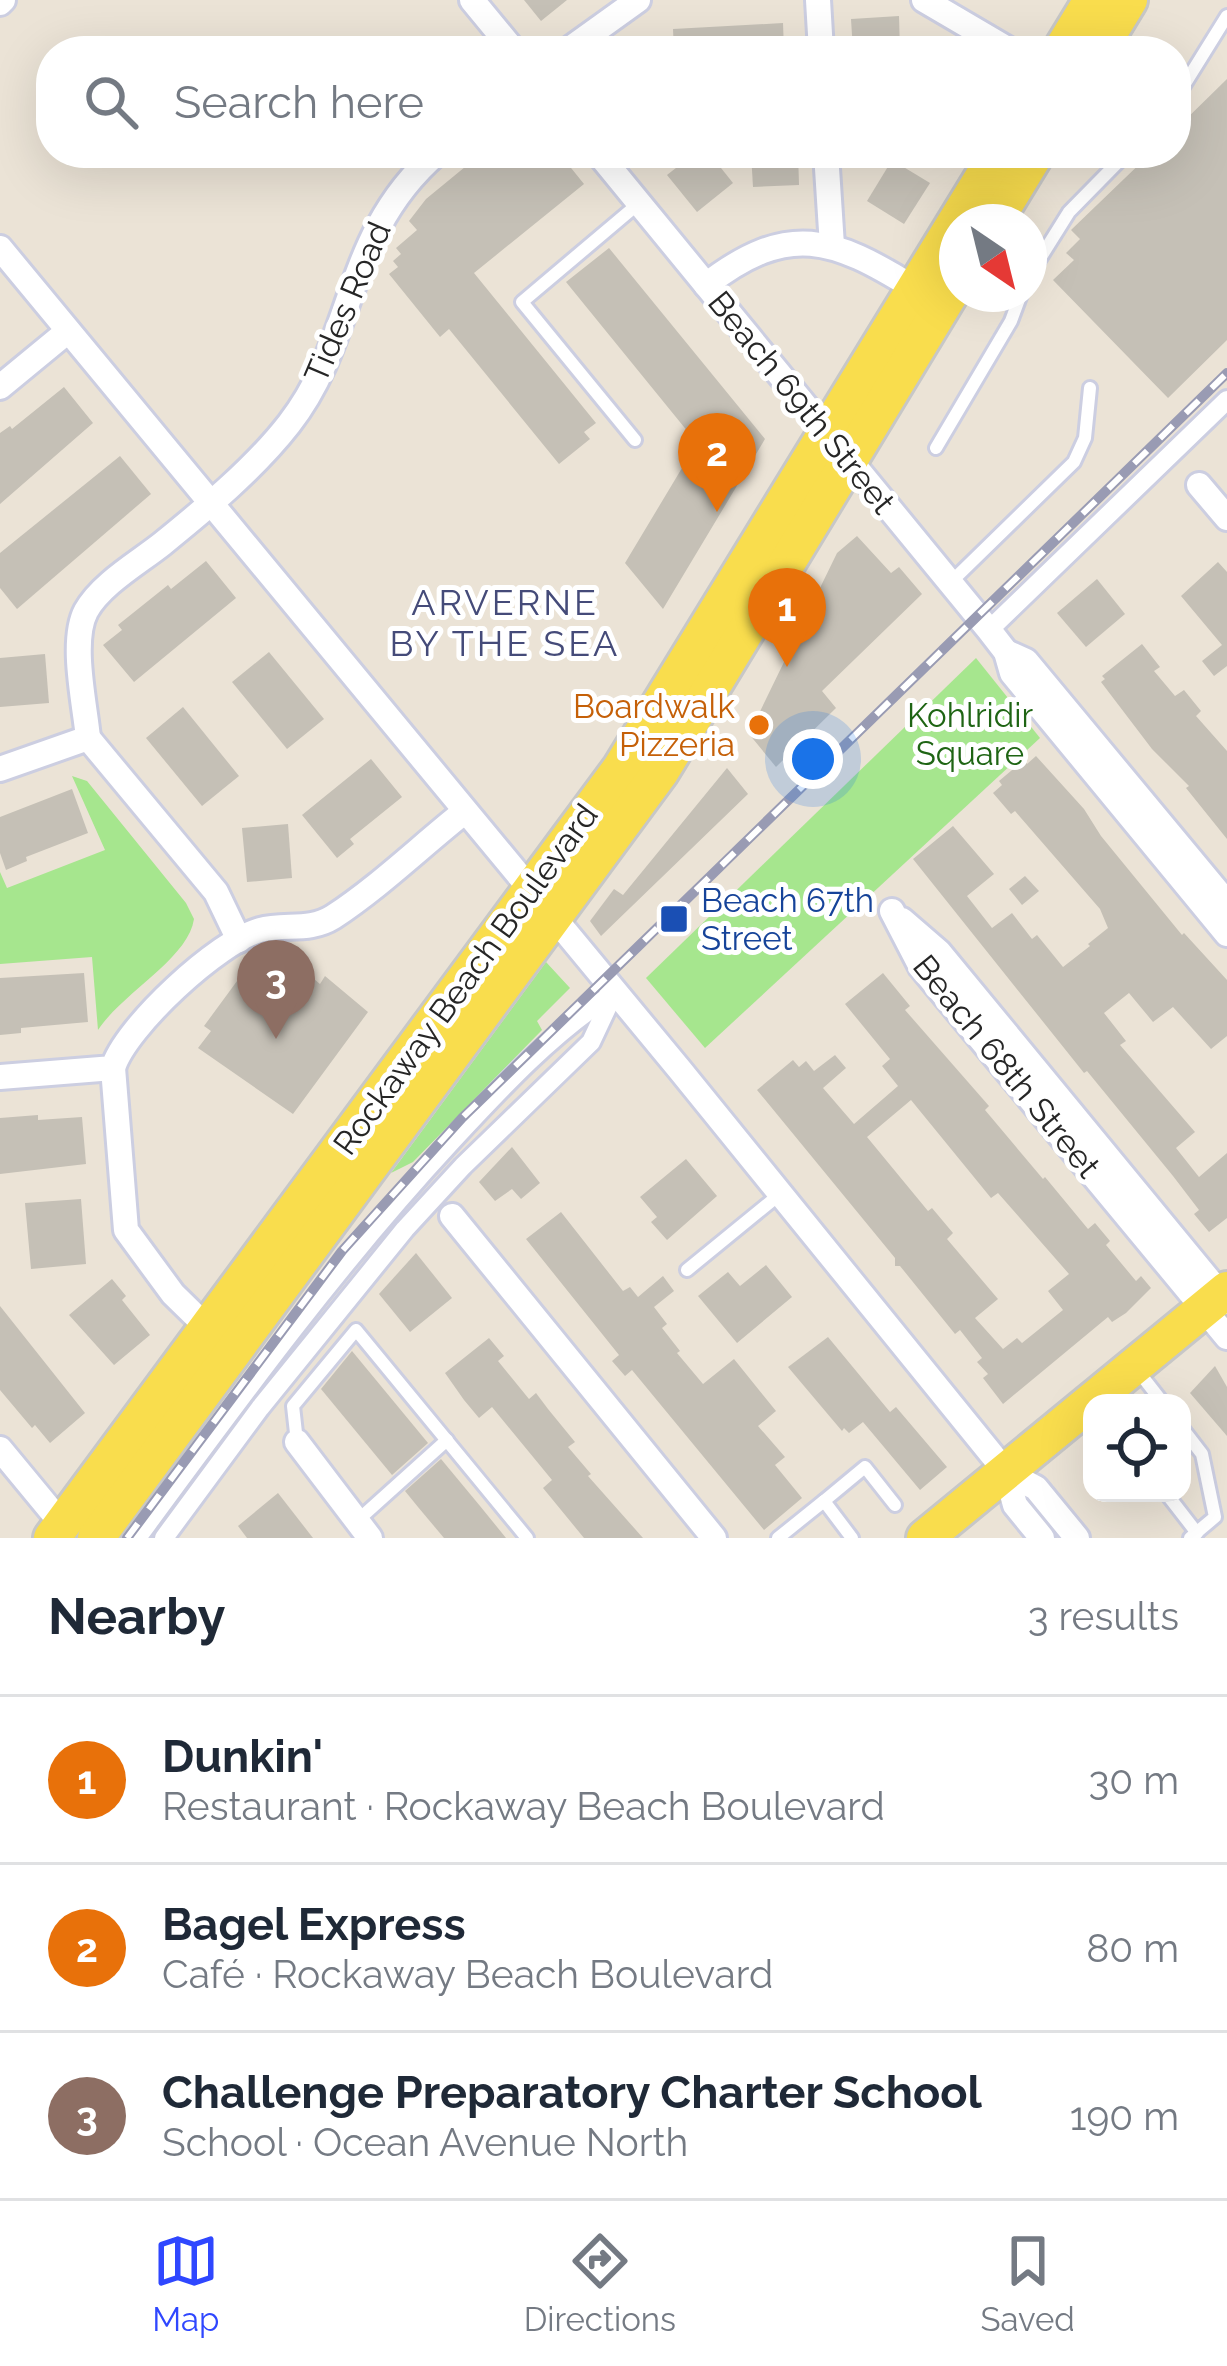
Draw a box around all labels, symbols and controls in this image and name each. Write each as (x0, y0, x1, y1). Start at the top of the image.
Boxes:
search box (36, 36, 1191, 168)
icon: search (78, 69, 144, 135)
text: Search here (174, 76, 424, 129)
north arrow (939, 204, 1047, 312)
street label: Tides Road (296, 216, 399, 388)
street label: Beach 69th Street (700, 283, 903, 521)
pin: 2 (678, 413, 756, 512)
pin: 1 (748, 568, 826, 667)
district label: ARVERNE BY THE SEA (390, 581, 620, 664)
place label: Boardwalk Pizzeria (573, 687, 735, 764)
park label: Kohlridir Square (907, 696, 1033, 773)
marker: Boardwalk Pizzeria (746, 712, 772, 738)
your location (783, 729, 843, 789)
street label: Rockaway Beach Boulevard (325, 796, 606, 1162)
place label: Beach 67th Street (701, 881, 874, 958)
marker: Beach 67th Street (658, 903, 690, 935)
pin: 3 (237, 940, 315, 1039)
street label: Beach 68th Street (905, 947, 1108, 1185)
map controls (1083, 1394, 1191, 1502)
button: locate (1083, 1394, 1191, 1502)
text: Nearby (48, 1586, 225, 1646)
text: 3 results (1028, 1593, 1179, 1639)
text: Dunkin' (162, 1730, 323, 1783)
text: 1 (77, 1757, 97, 1803)
text: 30 m (1089, 1757, 1179, 1803)
text: Restaurant · Rockaway Beach Boulevard (162, 1783, 885, 1829)
text: Bagel Express (162, 1898, 466, 1951)
text: 2 (76, 1925, 98, 1971)
text: 80 m (1086, 1925, 1179, 1971)
text: Café · Rockaway Beach Boulevard (162, 1951, 773, 1997)
text: Challenge Preparatory Charter School (162, 2066, 982, 2119)
text: 3 (76, 2093, 98, 2139)
text: 190 m (1070, 2093, 1179, 2139)
text: School · Ocean Avenue North (162, 2119, 688, 2165)
tab: Map (152, 2228, 219, 2339)
tab: Directions (524, 2228, 676, 2339)
tab: Saved (980, 2228, 1075, 2339)

